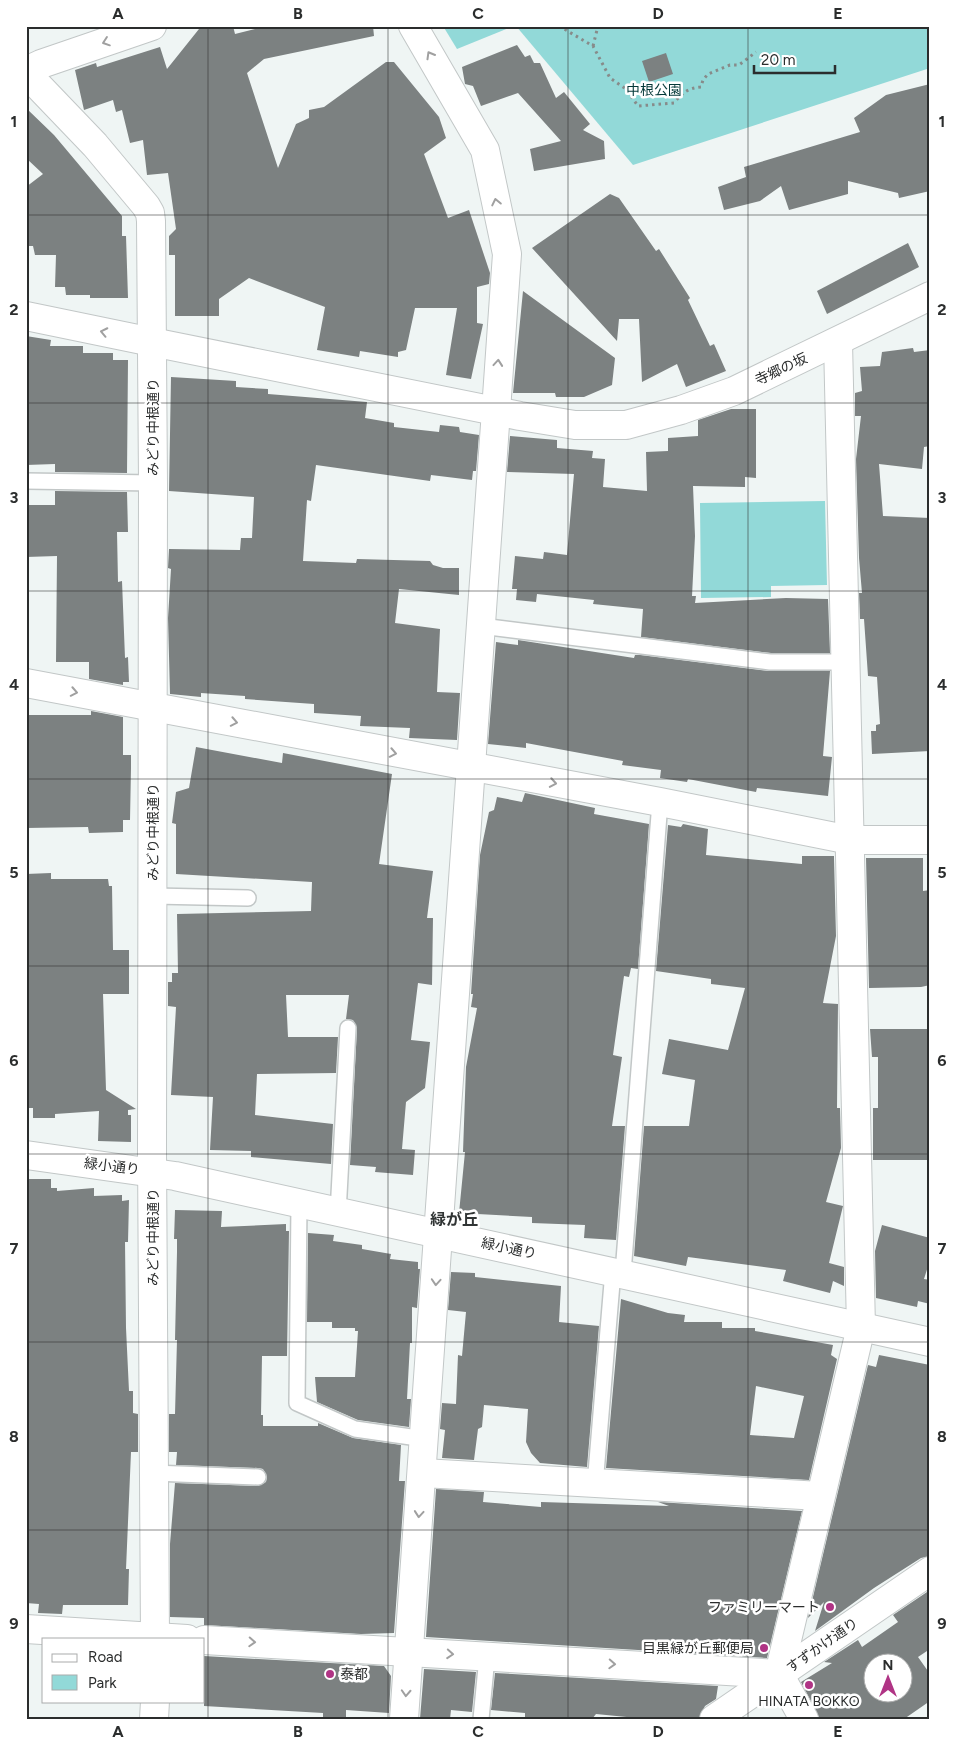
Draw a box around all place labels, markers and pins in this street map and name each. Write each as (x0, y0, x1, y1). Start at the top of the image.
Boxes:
place label: ファミリーマート (708, 1599, 820, 1616)
marker: ファミリーマート (824, 1601, 836, 1613)
place label: 目黒緑が丘郵便局 (642, 1640, 754, 1657)
marker: 目黒緑が丘郵便局 (758, 1642, 770, 1654)
place label: 泰都 (340, 1666, 368, 1683)
marker: 泰都 (324, 1668, 336, 1680)
marker: HINATA BOKKO (803, 1679, 815, 1691)
place label: HINATA BOKKO (758, 1693, 860, 1710)

